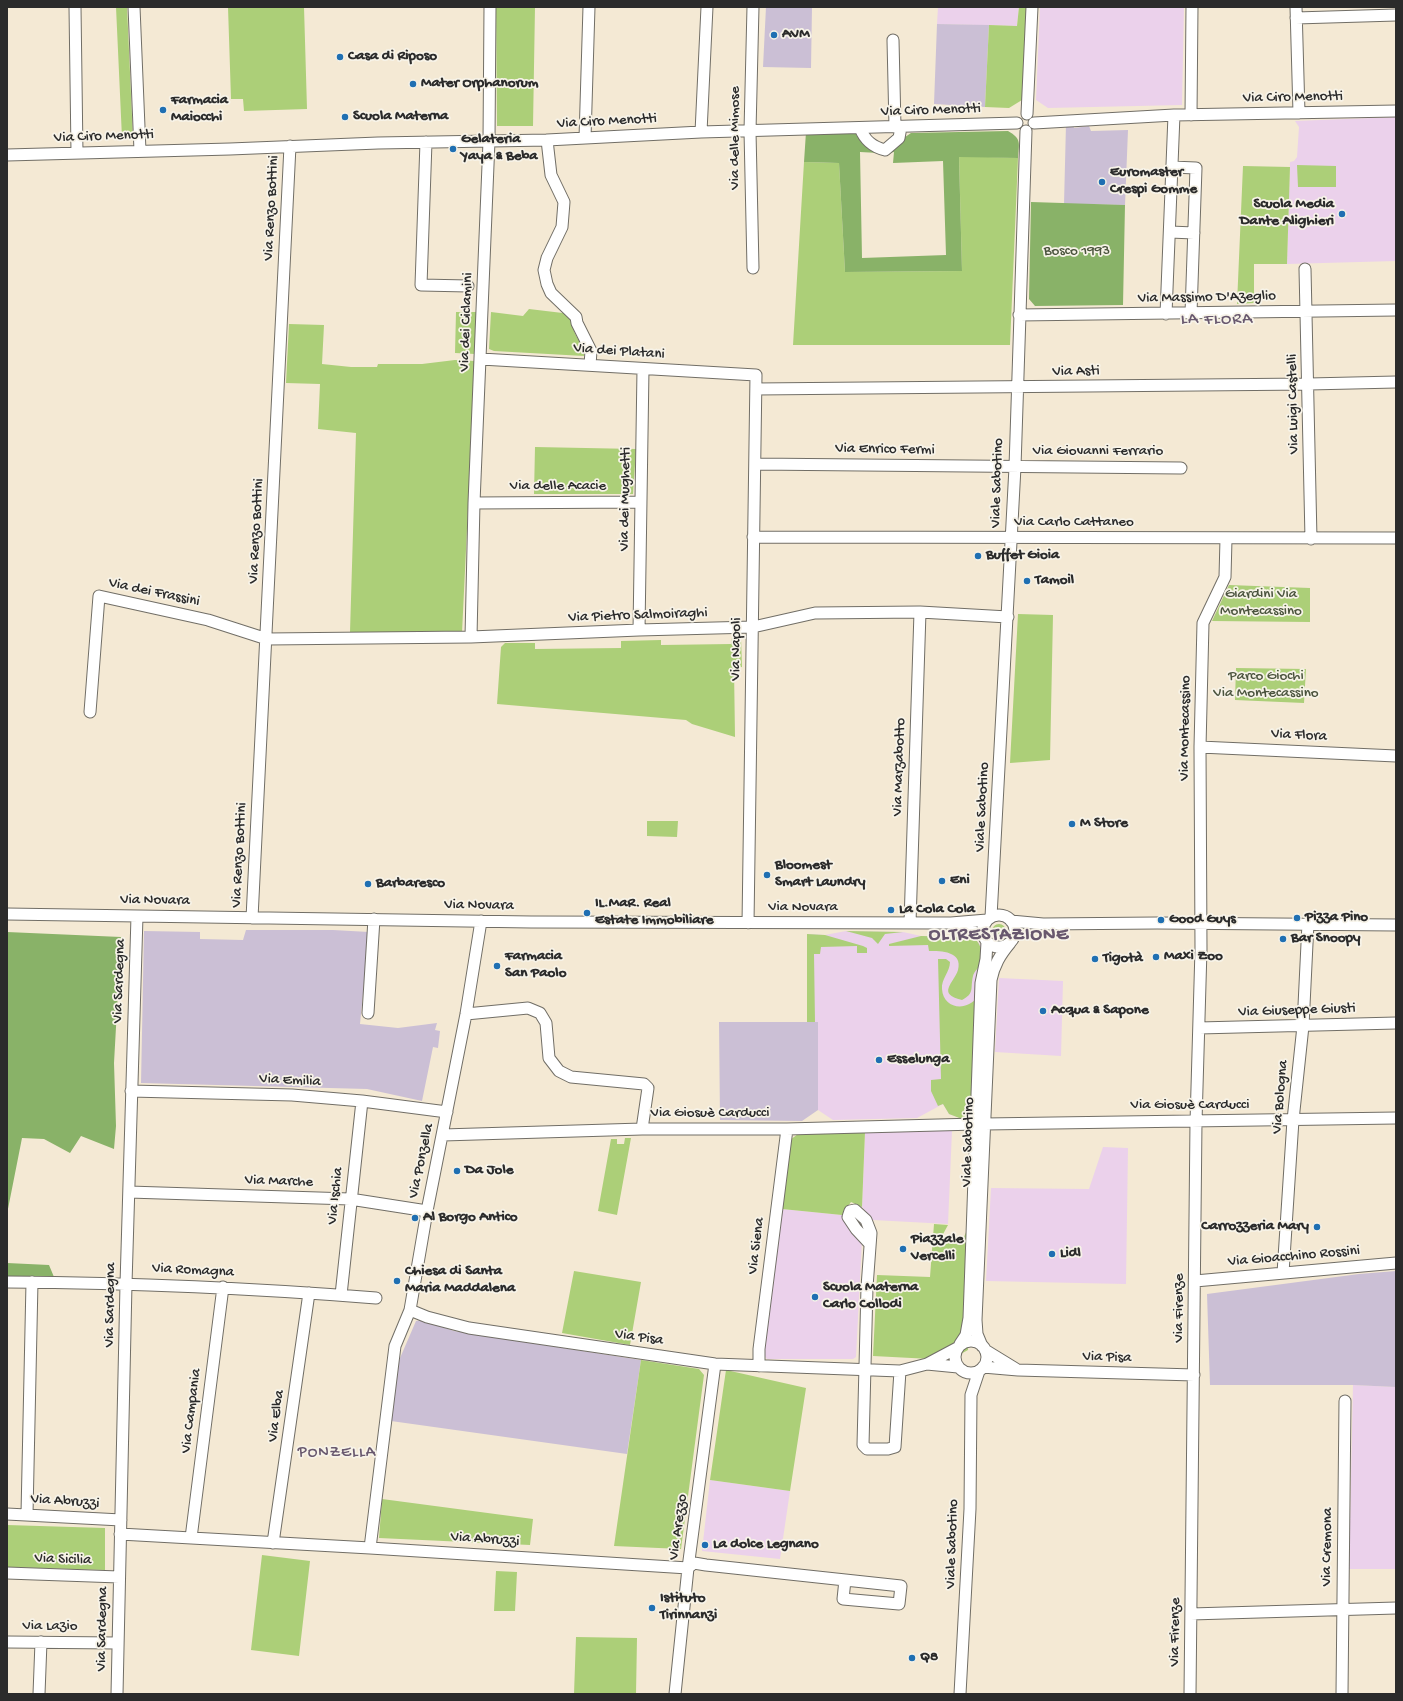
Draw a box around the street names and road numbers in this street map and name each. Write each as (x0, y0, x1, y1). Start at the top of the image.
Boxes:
street label: Via delle Mimose (727, 86, 745, 190)
street label: Via Ciro Menotti (1243, 88, 1343, 108)
street label: Via Ciro Menotti (881, 100, 981, 122)
street label: Via Ciro Menotti (557, 110, 657, 134)
street label: Via Ciro Menotti (54, 126, 154, 148)
street label: Via Renzo Bottini (260, 155, 284, 261)
street label: Via dei Ciclamini (456, 272, 478, 372)
street label: Via Massimo D'Azeglio (1138, 288, 1276, 308)
street label: Via dei Platani (573, 340, 665, 364)
street label: Via Luigi Castelli (1284, 354, 1304, 454)
street label: Via Asti (1052, 363, 1100, 381)
street label: Viale Sabotino (987, 438, 1009, 528)
street label: Via Enrico Fermi (835, 440, 935, 460)
street label: Via Giovanni Ferrario (1033, 443, 1163, 461)
street label: Via dei Mughetti (616, 447, 636, 551)
street label: Via Renzo Bottini (245, 478, 269, 584)
street label: Via delle Acacie (510, 478, 606, 496)
street label: Via Carlo Cattaneo (1014, 514, 1134, 532)
street label: Via dei Frassini (107, 575, 201, 611)
street label: Via Pietro Salmoiraghi (568, 605, 708, 627)
street label: Via Napoli (727, 617, 747, 681)
street label: Via Montecassino (1176, 675, 1196, 781)
street label: Via Marzabotto (889, 718, 911, 816)
street label: Via Flora (1271, 726, 1327, 746)
street label: Viale Sabotino (972, 762, 994, 852)
street label: Via Renzo Bottini (228, 802, 252, 908)
street label: Via Novara (120, 891, 190, 911)
street label: Via Novara (444, 896, 514, 916)
street label: Via Novara (768, 899, 838, 917)
street label: Via Sardegna (110, 938, 130, 1024)
street label: Via Giuseppe Giusti (1238, 1000, 1356, 1022)
street label: Via Bologna (1269, 1059, 1293, 1135)
street label: Via Emilia (259, 1070, 321, 1092)
street label: Viale Sabotino (958, 1097, 980, 1187)
street label: Via Giosuè Carducci (1131, 1097, 1249, 1115)
street label: Via Giosuè Carducci (651, 1105, 769, 1123)
street label: Via Ponzella (405, 1122, 439, 1200)
street label: Via Ischia (324, 1167, 348, 1225)
street label: Via Marche (244, 1172, 314, 1192)
street label: Via Siena (745, 1217, 769, 1275)
street label: Via Gioacchino Rossini (1227, 1242, 1361, 1272)
street label: Via Romagna (152, 1260, 234, 1282)
street label: Via Sardegna (101, 1263, 121, 1347)
street label: Via Firenze (1171, 1274, 1189, 1342)
street label: Via Pisa (614, 1326, 664, 1350)
street label: Via Pisa (1082, 1348, 1132, 1368)
street label: Via Campania (178, 1368, 206, 1454)
street label: Via Elba (264, 1389, 290, 1443)
street label: Via Abruzzi (30, 1491, 100, 1513)
street label: Via Arezzo (665, 1493, 693, 1561)
street label: Viale Sabotino (942, 1499, 964, 1589)
street label: Via Cremona (1318, 1508, 1338, 1586)
street label: Via Abruzzi (450, 1529, 520, 1551)
street label: Via Sicilia (34, 1550, 92, 1570)
street label: Via Sardegna (93, 1587, 113, 1671)
street label: Via Firenze (1166, 1597, 1186, 1667)
street label: Via Lazio (23, 1618, 77, 1636)

